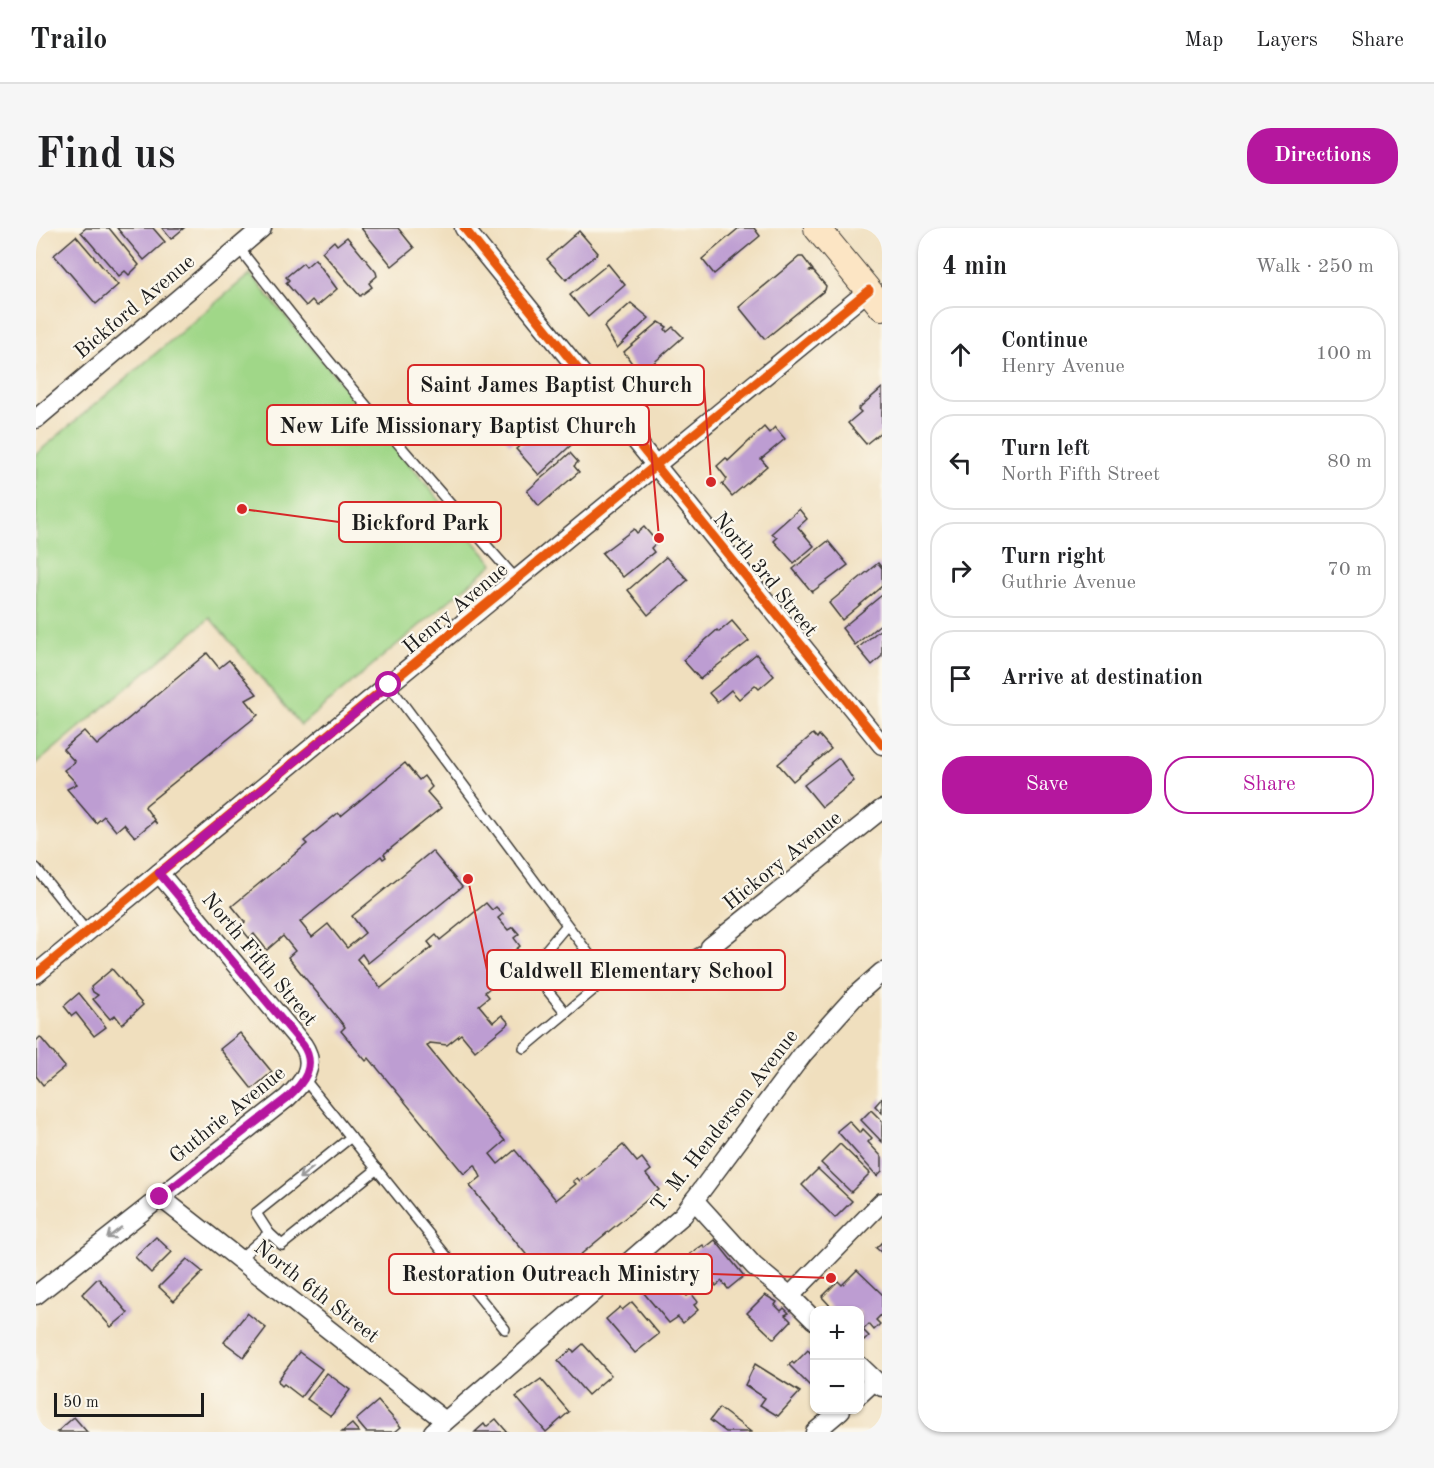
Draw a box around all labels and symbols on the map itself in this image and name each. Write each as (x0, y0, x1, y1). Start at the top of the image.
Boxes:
street label: Bickford Avenue (71, 251, 199, 363)
callout: Saint James Baptist Church (408, 365, 704, 405)
text: Saint James Baptist Church (420, 375, 692, 397)
callout: New Life Missionary Baptist Church (267, 405, 649, 445)
text: New Life Missionary Baptist Church (279, 416, 637, 438)
callout: Bickford Park (339, 502, 501, 542)
street label: North 3rd Street (708, 509, 821, 641)
text: Bickford Park (351, 513, 489, 535)
street label: Henry Avenue (399, 559, 512, 659)
route start (375, 671, 401, 697)
street label: Hickory Avenue (720, 807, 846, 915)
street label: North Fifth Street (197, 889, 321, 1031)
callout: Caldwell Elementary School (487, 950, 785, 990)
text: Caldwell Elementary School (499, 961, 773, 983)
street label: T. M. Henderson Avenue (648, 1026, 803, 1216)
street label: Guthrie Avenue (166, 1062, 290, 1168)
one-way arrow (298, 1167, 314, 1180)
route end (146, 1183, 172, 1209)
one-way arrow (107, 1227, 123, 1240)
street label: North 6th Street (250, 1237, 383, 1347)
callout: Restoration Outreach Ministry (389, 1254, 712, 1294)
text: Restoration Outreach Ministry (402, 1264, 700, 1286)
scale bar (54, 1390, 204, 1418)

